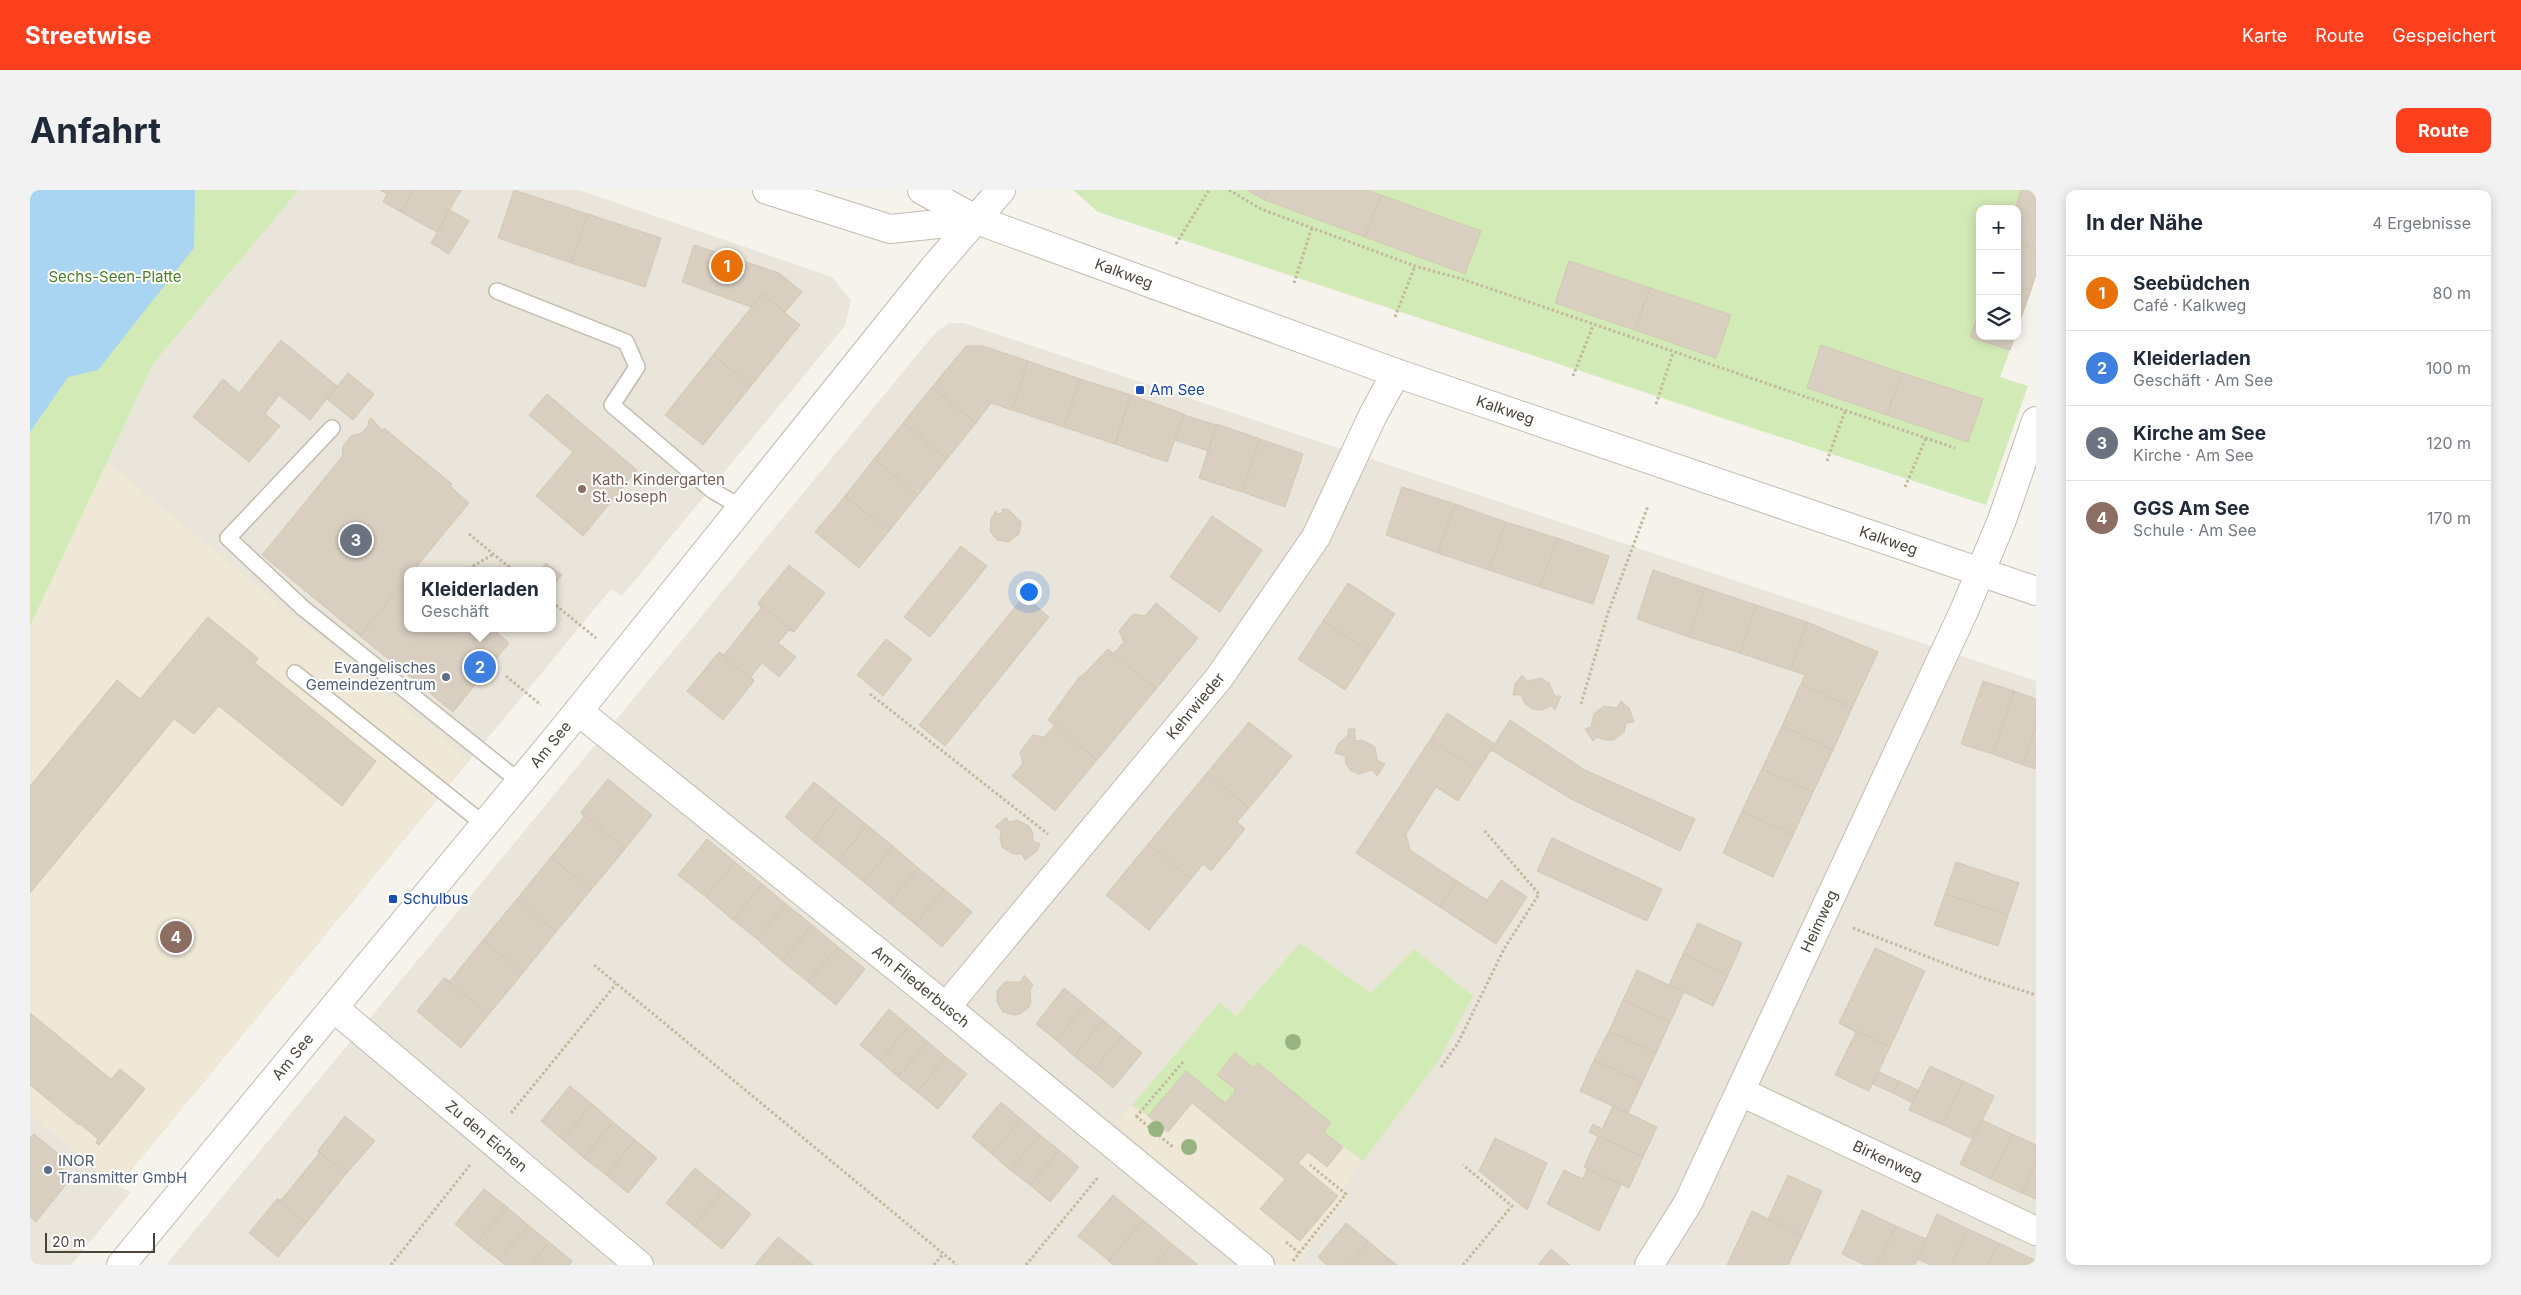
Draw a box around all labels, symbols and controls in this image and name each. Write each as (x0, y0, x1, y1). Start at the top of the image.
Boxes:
text: Streetwise (25, 21, 151, 50)
text: Karte (2242, 25, 2287, 46)
text: Route (2315, 25, 2364, 46)
text: Gespeichert (2392, 25, 2496, 46)
button: Route (2396, 108, 2491, 153)
text: Anfahrt (30, 109, 161, 151)
map controls (1976, 205, 2021, 340)
button: + (1976, 205, 2021, 250)
text: In der Nähe (2086, 210, 2203, 235)
text: 4 Ergebnisse (2372, 213, 2471, 233)
pin: 1 (711, 247, 743, 285)
button: − (1976, 250, 2021, 295)
street label: Kalkweg (1092, 254, 1156, 292)
park label: Sechs-Seen-Platte (48, 267, 182, 286)
text: Seebüdchen (2133, 272, 2250, 295)
text: 1 (2099, 283, 2105, 303)
text: 80 m (2432, 283, 2471, 303)
button: layers (1976, 295, 2021, 340)
text: Café · Kalkweg (2133, 295, 2246, 315)
text: Kleiderladen (2133, 347, 2251, 370)
text: 2 (2097, 358, 2107, 378)
text: 100 m (2426, 358, 2471, 378)
text: Geschäft · Am See (2133, 370, 2273, 390)
place label: Am See (1150, 380, 1205, 399)
marker: Am See (1134, 384, 1146, 396)
street label: Kalkweg (1474, 391, 1537, 428)
text: Kirche am See (2133, 422, 2266, 445)
text: 3 (2097, 433, 2107, 453)
text: 120 m (2426, 433, 2471, 453)
text: Kirche · Am See (2133, 445, 2254, 465)
place label: Kath. Kindergarten St. Joseph (592, 470, 725, 506)
marker: Kath. Kindergarten St. Joseph (576, 483, 588, 495)
text: GGS Am See (2133, 497, 2250, 520)
text: 4 (2097, 508, 2107, 528)
text: 170 m (2427, 508, 2471, 528)
text: Schule · Am See (2133, 520, 2257, 540)
pin: 3 (340, 521, 372, 559)
street label: Kalkweg (1857, 522, 1920, 559)
popup (404, 567, 556, 632)
text: Kleiderladen (421, 578, 539, 601)
your location (1016, 579, 1042, 605)
text: Geschäft (421, 601, 489, 621)
pin: 2 (464, 648, 496, 686)
place label: Evangelisches Gemeindezentrum (306, 658, 436, 694)
street label: Kehrwieder (1162, 669, 1229, 743)
marker: Evangelisches Gemeindezentrum (440, 671, 452, 683)
street label: Am See (526, 717, 575, 771)
street label: Heimweg (1796, 887, 1842, 955)
place label: Schulbus (403, 889, 469, 908)
marker: Schulbus (387, 893, 399, 905)
pin: 4 (160, 918, 192, 956)
street label: Am Fliederbusch (869, 941, 974, 1032)
street label: Am See (268, 1029, 317, 1084)
street label: Zu den Eichen (442, 1096, 531, 1176)
street label: Birkenweg (1850, 1136, 1926, 1185)
place label: INOR Transmitter GmbH (58, 1151, 187, 1187)
marker: INOR Transmitter GmbH (42, 1164, 54, 1176)
scale bar (45, 1230, 155, 1253)
text: 20 m (52, 1233, 86, 1250)

